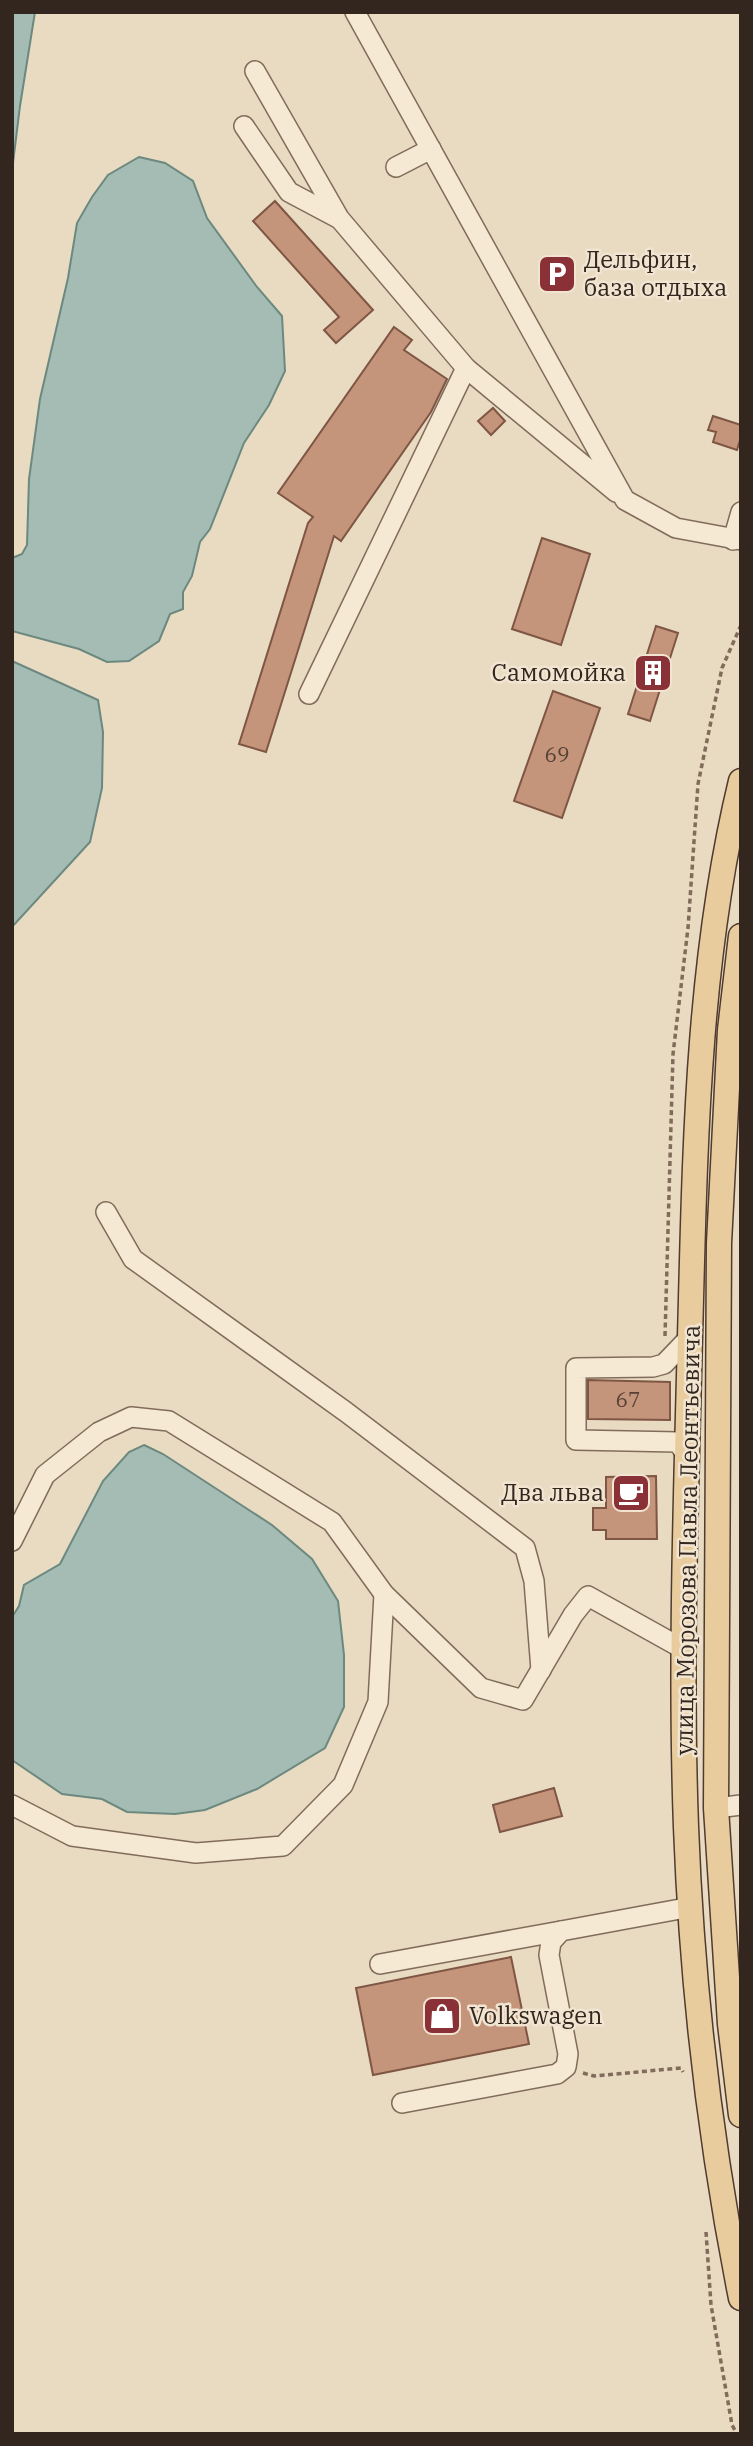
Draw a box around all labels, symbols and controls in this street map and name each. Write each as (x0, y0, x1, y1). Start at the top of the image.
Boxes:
place label: Дельфин, база отдыха (584, 243, 727, 303)
parking icon: Дельфин, база отдыха (536, 253, 578, 295)
building icon: Самомойка (632, 652, 674, 694)
place label: Самомойка (492, 656, 626, 688)
house number: 69 (544, 740, 570, 768)
street label: улица Морозова Павла Леонтьевича (667, 1324, 707, 1756)
house number: 67 (615, 1385, 641, 1413)
cafe icon: Два льва (610, 1472, 652, 1514)
place label: Два льва (501, 1476, 604, 1508)
shop icon: Volkswagen (421, 1995, 463, 2037)
place label: Volkswagen (469, 1999, 603, 2031)

